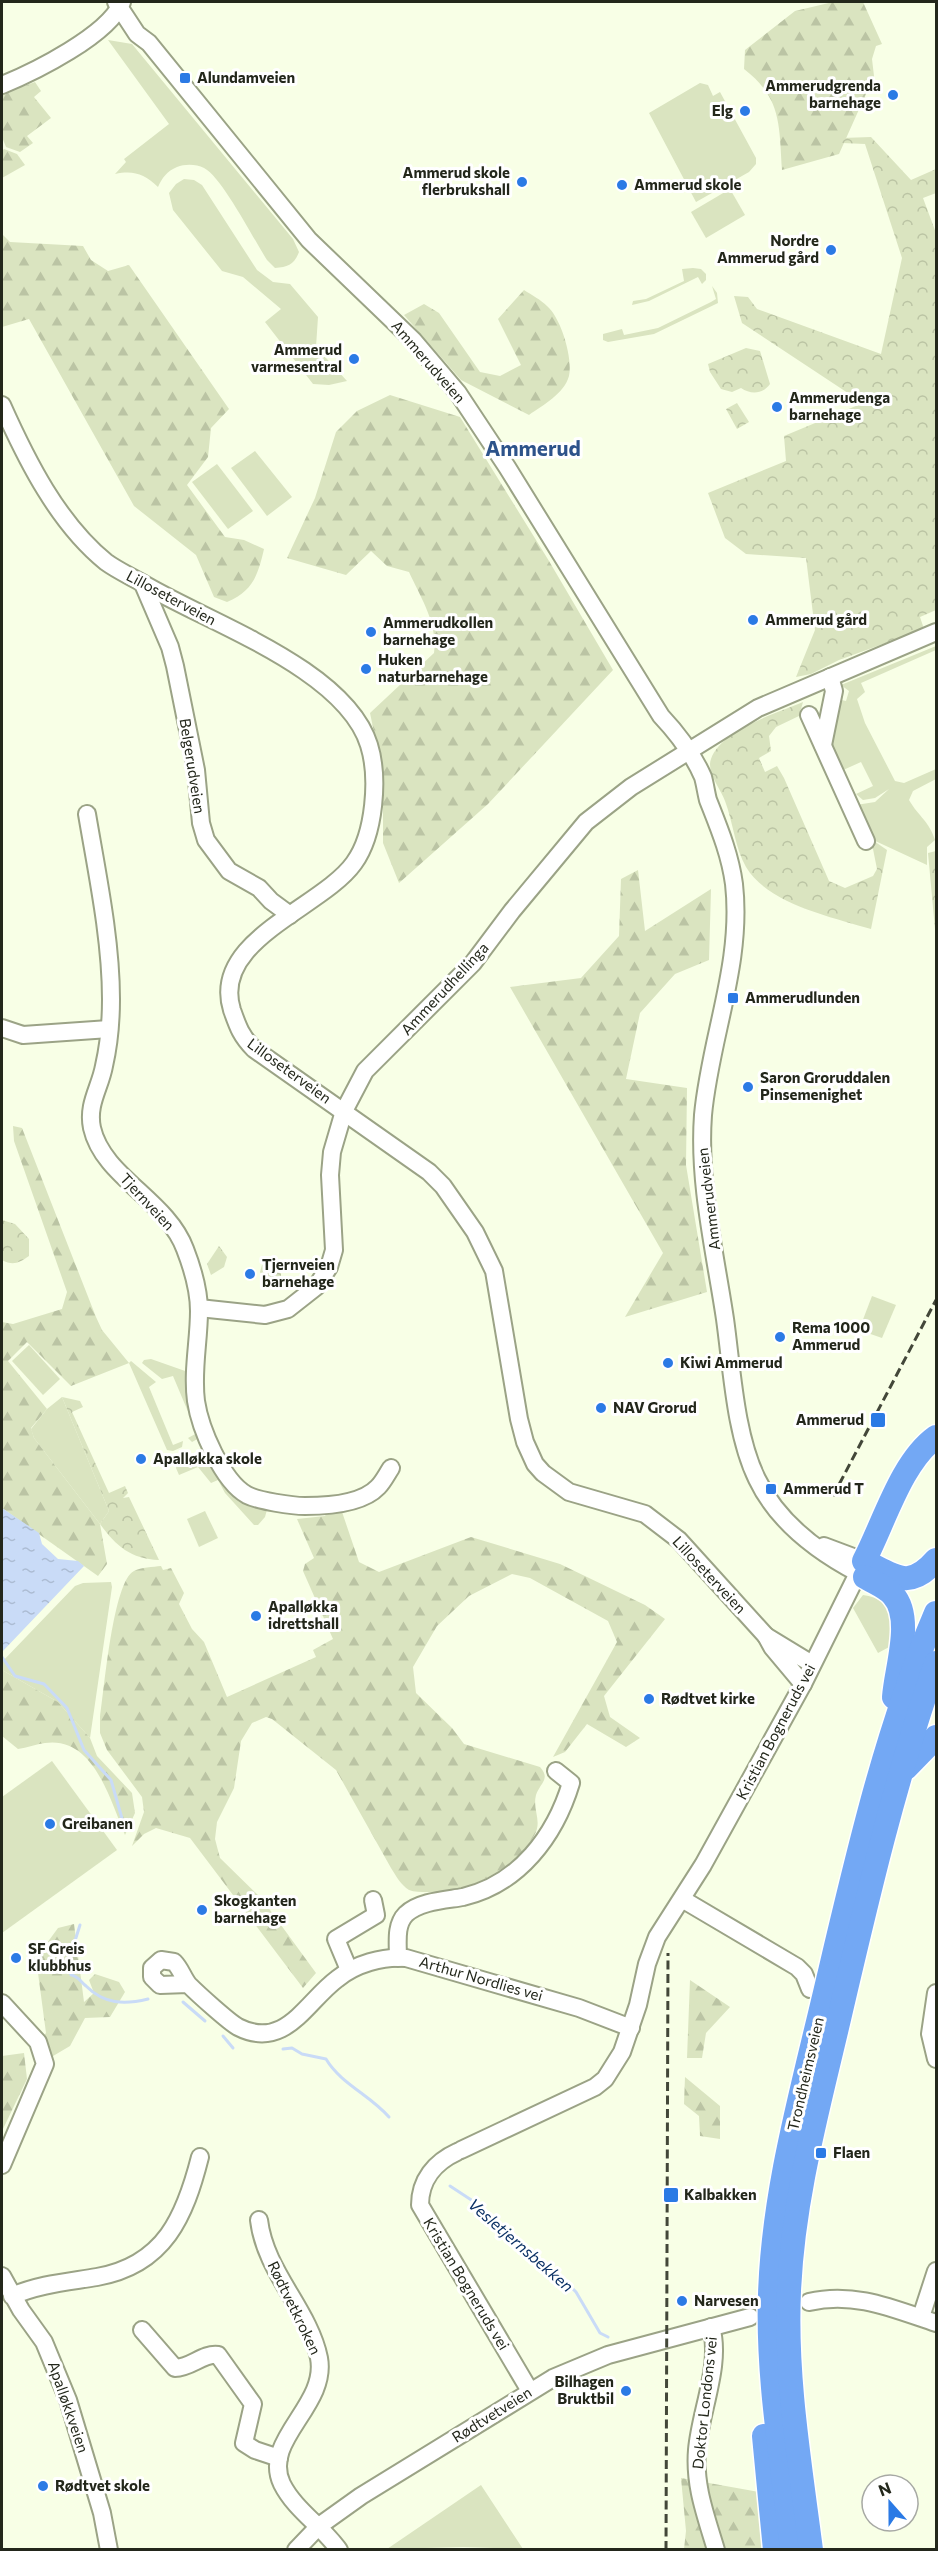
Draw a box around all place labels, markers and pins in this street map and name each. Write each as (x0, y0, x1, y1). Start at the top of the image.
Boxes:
place label: Alundamveien (197, 68, 295, 86)
marker: Alundamveien (178, 71, 192, 85)
place label: Ammerudgrenda barnehage (765, 76, 881, 111)
marker: Ammerudgrenda barnehage (886, 88, 900, 102)
place label: Elg (712, 101, 733, 119)
marker: Elg (738, 104, 752, 118)
place label: Ammerud skole flerbrukshall (403, 163, 510, 198)
marker: Ammerud skole flerbrukshall (515, 175, 529, 189)
place label: Ammerud skole (634, 175, 741, 193)
marker: Ammerud skole (615, 178, 629, 192)
place label: Nordre Ammerud gård (717, 231, 819, 266)
marker: Nordre Ammerud gård (824, 243, 838, 257)
place label: Ammerud varmesentral (251, 340, 342, 375)
marker: Ammerud varmesentral (347, 352, 361, 366)
place label: Ammerudenga barnehage (789, 388, 890, 423)
marker: Ammerudenga barnehage (770, 400, 784, 414)
place label: Ammerud gård (765, 610, 867, 628)
place label: Ammerudkollen barnehage (383, 613, 493, 648)
marker: Ammerud gård (746, 613, 760, 627)
marker: Ammerudkollen barnehage (364, 625, 378, 639)
place label: Huken naturbarnehage (378, 650, 488, 685)
marker: Huken naturbarnehage (359, 662, 373, 676)
place label: Ammerudlunden (745, 988, 860, 1006)
marker: Ammerudlunden (726, 991, 740, 1005)
place label: Saron Groruddalen Pinsemenighet (760, 1068, 890, 1103)
marker: Saron Groruddalen Pinsemenighet (741, 1080, 755, 1094)
place label: Tjernveien barnehage (262, 1255, 335, 1290)
marker: Tjernveien barnehage (243, 1267, 257, 1281)
place label: Rema 1000 Ammerud (792, 1318, 870, 1353)
marker: Rema 1000 Ammerud (773, 1330, 787, 1344)
place label: Kiwi Ammerud (680, 1353, 783, 1371)
marker: Kiwi Ammerud (661, 1356, 675, 1370)
place label: NAV Grorud (613, 1398, 697, 1416)
marker: NAV Grorud (594, 1401, 608, 1415)
place label: Ammerud (796, 1410, 864, 1428)
marker: Ammerud (869, 1411, 887, 1429)
place label: Apalløkka skole (153, 1449, 262, 1467)
marker: Apalløkka skole (134, 1452, 148, 1466)
place label: Ammerud T (783, 1479, 864, 1497)
marker: Ammerud T (764, 1482, 778, 1496)
place label: Apalløkka idrettshall (268, 1597, 339, 1632)
marker: Apalløkka idrettshall (249, 1609, 263, 1623)
place label: Rødtvet kirke (661, 1689, 755, 1707)
marker: Rødtvet kirke (642, 1692, 656, 1706)
place label: Greibanen (62, 1814, 133, 1832)
marker: Greibanen (43, 1817, 57, 1831)
place label: Skogkanten barnehage (214, 1891, 296, 1926)
marker: Skogkanten barnehage (195, 1903, 209, 1917)
place label: SF Greis klubbhus (28, 1939, 91, 1974)
marker: SF Greis klubbhus (9, 1951, 23, 1965)
place label: Flaen (833, 2143, 870, 2161)
marker: Flaen (814, 2146, 828, 2160)
place label: Kalbakken (684, 2185, 757, 2203)
marker: Kalbakken (662, 2186, 680, 2204)
place label: Narvesen (694, 2291, 759, 2309)
marker: Narvesen (675, 2294, 689, 2308)
place label: Bilhagen Bruktbil (555, 2372, 614, 2407)
marker: Bilhagen Bruktbil (619, 2384, 633, 2398)
place label: Rødtvet skole (55, 2476, 150, 2494)
marker: Rødtvet skole (36, 2479, 50, 2493)

